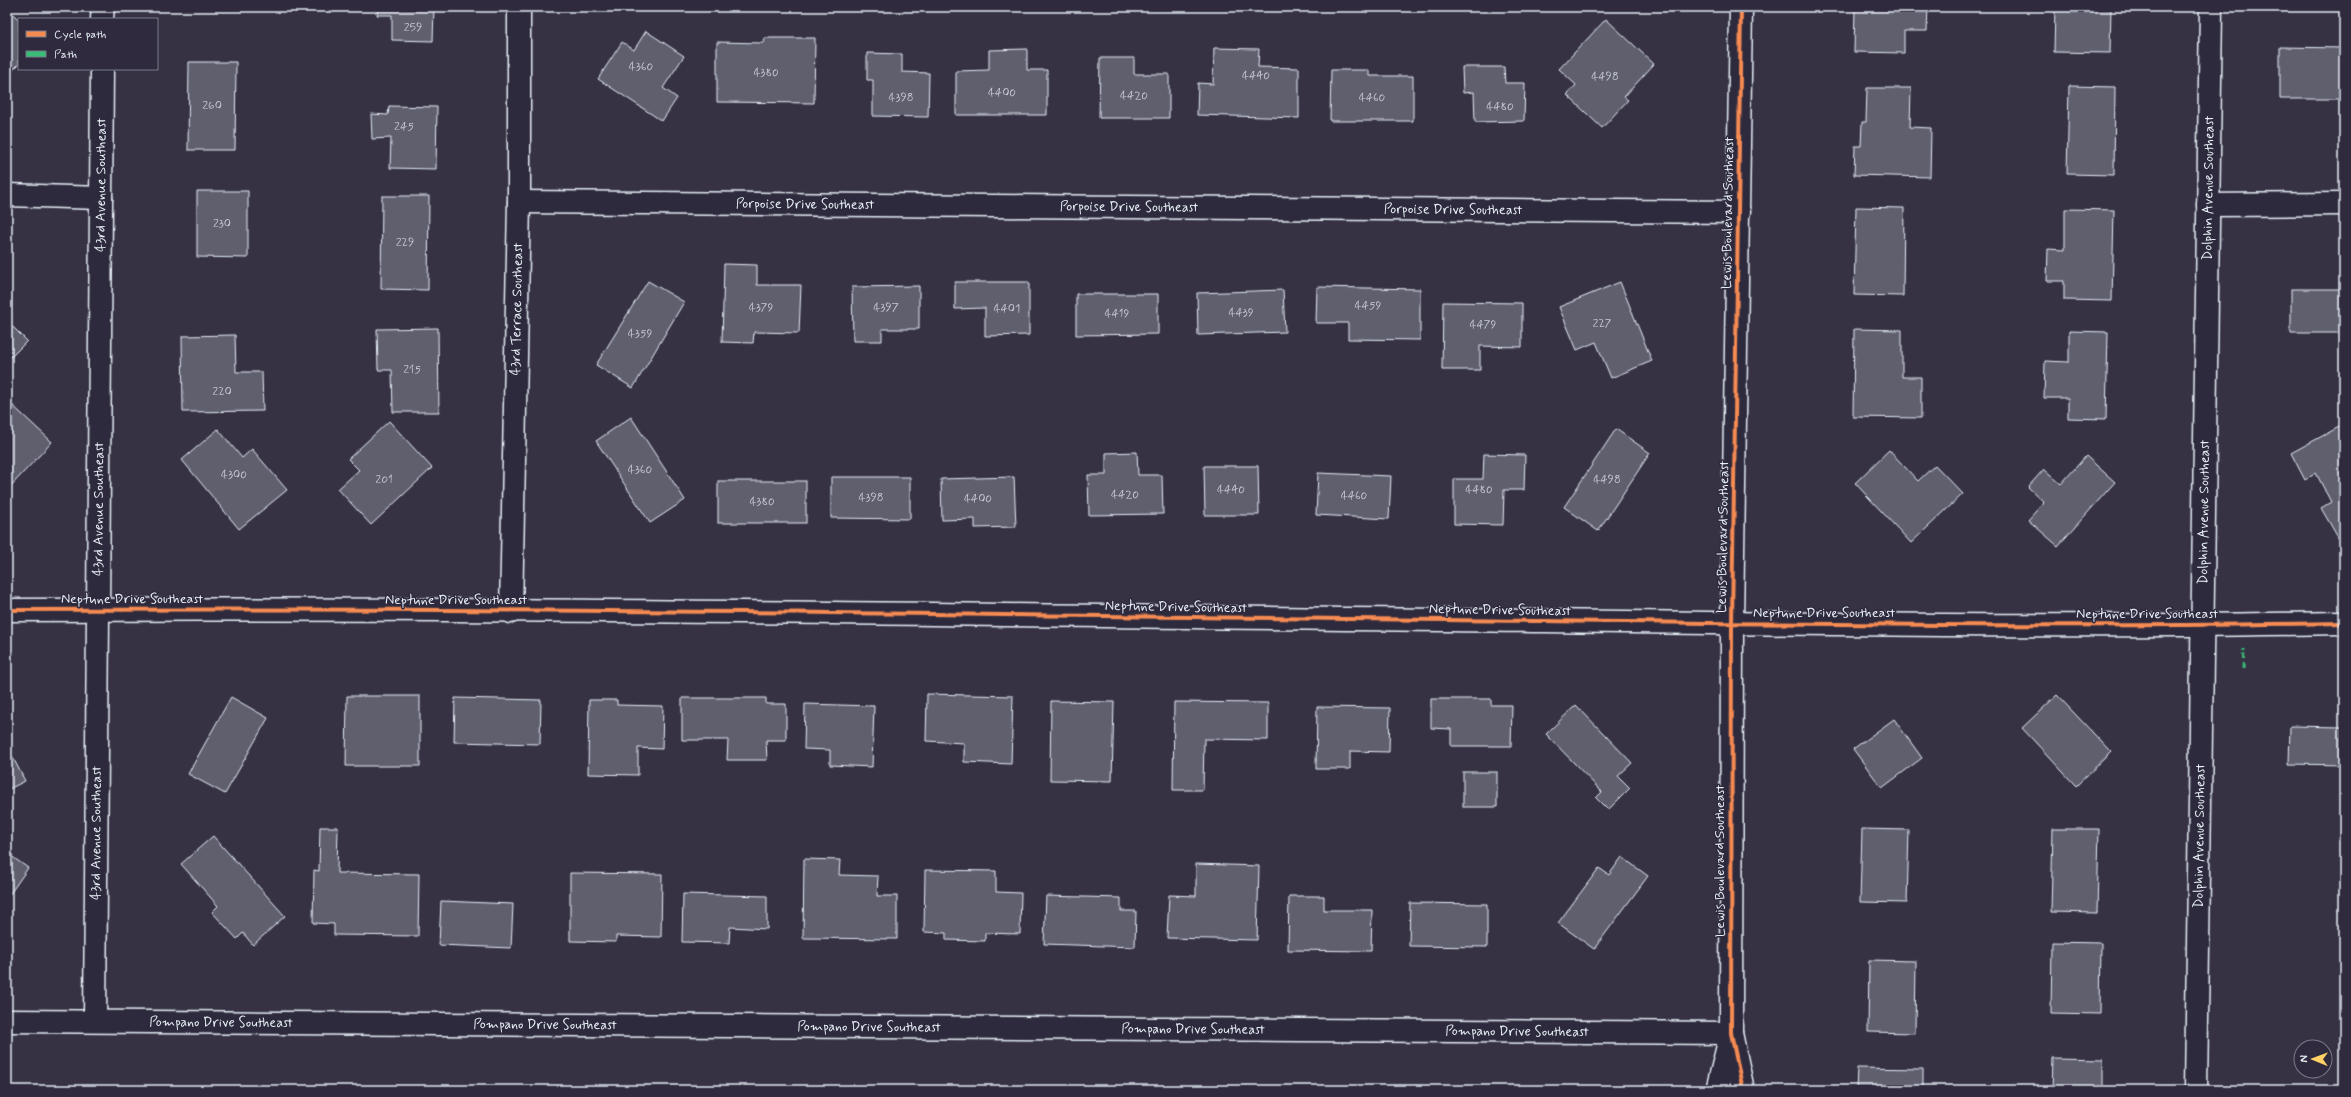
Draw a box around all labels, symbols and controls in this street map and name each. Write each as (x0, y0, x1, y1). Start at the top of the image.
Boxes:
legend (18, 18, 158, 70)
house number: 259 (404, 20, 422, 36)
text: Cycle path (54, 27, 106, 43)
text: Path (54, 47, 77, 63)
house number: 4360 (629, 59, 654, 75)
house number: 4380 (753, 65, 779, 81)
house number: 4440 (1242, 68, 1270, 84)
house number: 4498 (1591, 69, 1619, 85)
house number: 4400 (988, 85, 1016, 101)
house number: 4420 (1120, 88, 1148, 104)
house number: 4398 (888, 90, 914, 106)
house number: 4460 (1359, 90, 1386, 106)
house number: 260 (202, 98, 222, 114)
house number: 4480 (1486, 99, 1514, 115)
street label: Dolphin Avenue Southeast (2198, 115, 2218, 260)
street label: 43rd Avenue Southeast (92, 118, 111, 252)
house number: 245 (394, 119, 414, 135)
street label: Lewis Boulevard Southeast (1718, 136, 1738, 289)
street label: Porpoise Drive Southeast (736, 195, 875, 214)
street label: Porpoise Drive Southeast (1060, 197, 1199, 217)
street label: Porpoise Drive Southeast (1384, 200, 1523, 219)
house number: 230 (213, 216, 231, 232)
house number: 229 (396, 235, 414, 251)
street label: 43rd Terrace Southeast (507, 242, 527, 375)
house number: 4459 (1355, 298, 1382, 314)
house number: 4379 (749, 300, 773, 316)
house number: 4397 (873, 300, 899, 316)
house number: 4401 (994, 301, 1020, 317)
house number: 4439 (1228, 305, 1254, 321)
house number: 4419 (1105, 306, 1130, 322)
house number: 227 (1593, 316, 1612, 332)
house number: 4479 (1470, 317, 1497, 333)
house number: 4359 (628, 326, 652, 342)
house number: 215 (403, 362, 421, 378)
house number: 220 (212, 384, 232, 400)
street label: Dolphin Avenue Southeast (2194, 439, 2214, 584)
street label: 43rd Avenue Southeast (89, 442, 108, 576)
street label: Lewis Boulevard Southeast (1713, 460, 1733, 613)
house number: 4360 (628, 462, 653, 478)
house number: 4300 (221, 467, 247, 483)
house number: 201 (375, 472, 393, 488)
house number: 4498 (1593, 472, 1621, 488)
house number: 4440 (1217, 482, 1245, 498)
house number: 4480 (1465, 482, 1493, 498)
house number: 4420 (1111, 487, 1139, 503)
house number: 4460 (1341, 488, 1368, 504)
house number: 4398 (858, 490, 884, 506)
house number: 4400 (964, 491, 992, 507)
house number: 4380 (749, 494, 775, 510)
street label: Neptune Drive Southeast (61, 590, 203, 608)
street label: Neptune Drive Southeast (385, 591, 527, 609)
street label: Neptune Drive Southeast (1105, 597, 1248, 617)
street label: Neptune Drive Southeast (1429, 600, 1572, 620)
street label: Neptune Drive Southeast (1753, 604, 1895, 622)
street label: Neptune Drive Southeast (2076, 605, 2218, 623)
street label: Dolphin Avenue Southeast (2190, 763, 2210, 908)
street label: 43rd Avenue Southeast (87, 766, 106, 900)
street label: Lewis Boulevard Southeast (1711, 784, 1729, 937)
street label: Pompano Drive Southeast (149, 1013, 293, 1032)
street label: Pompano Drive Southeast (473, 1015, 617, 1034)
street label: Pompano Drive Southeast (797, 1018, 941, 1037)
street label: Pompano Drive Southeast (1121, 1020, 1265, 1039)
street label: Pompano Drive Southeast (1445, 1022, 1589, 1041)
north arrow (2293, 1039, 2333, 1079)
text: N (2297, 1055, 2311, 1063)

